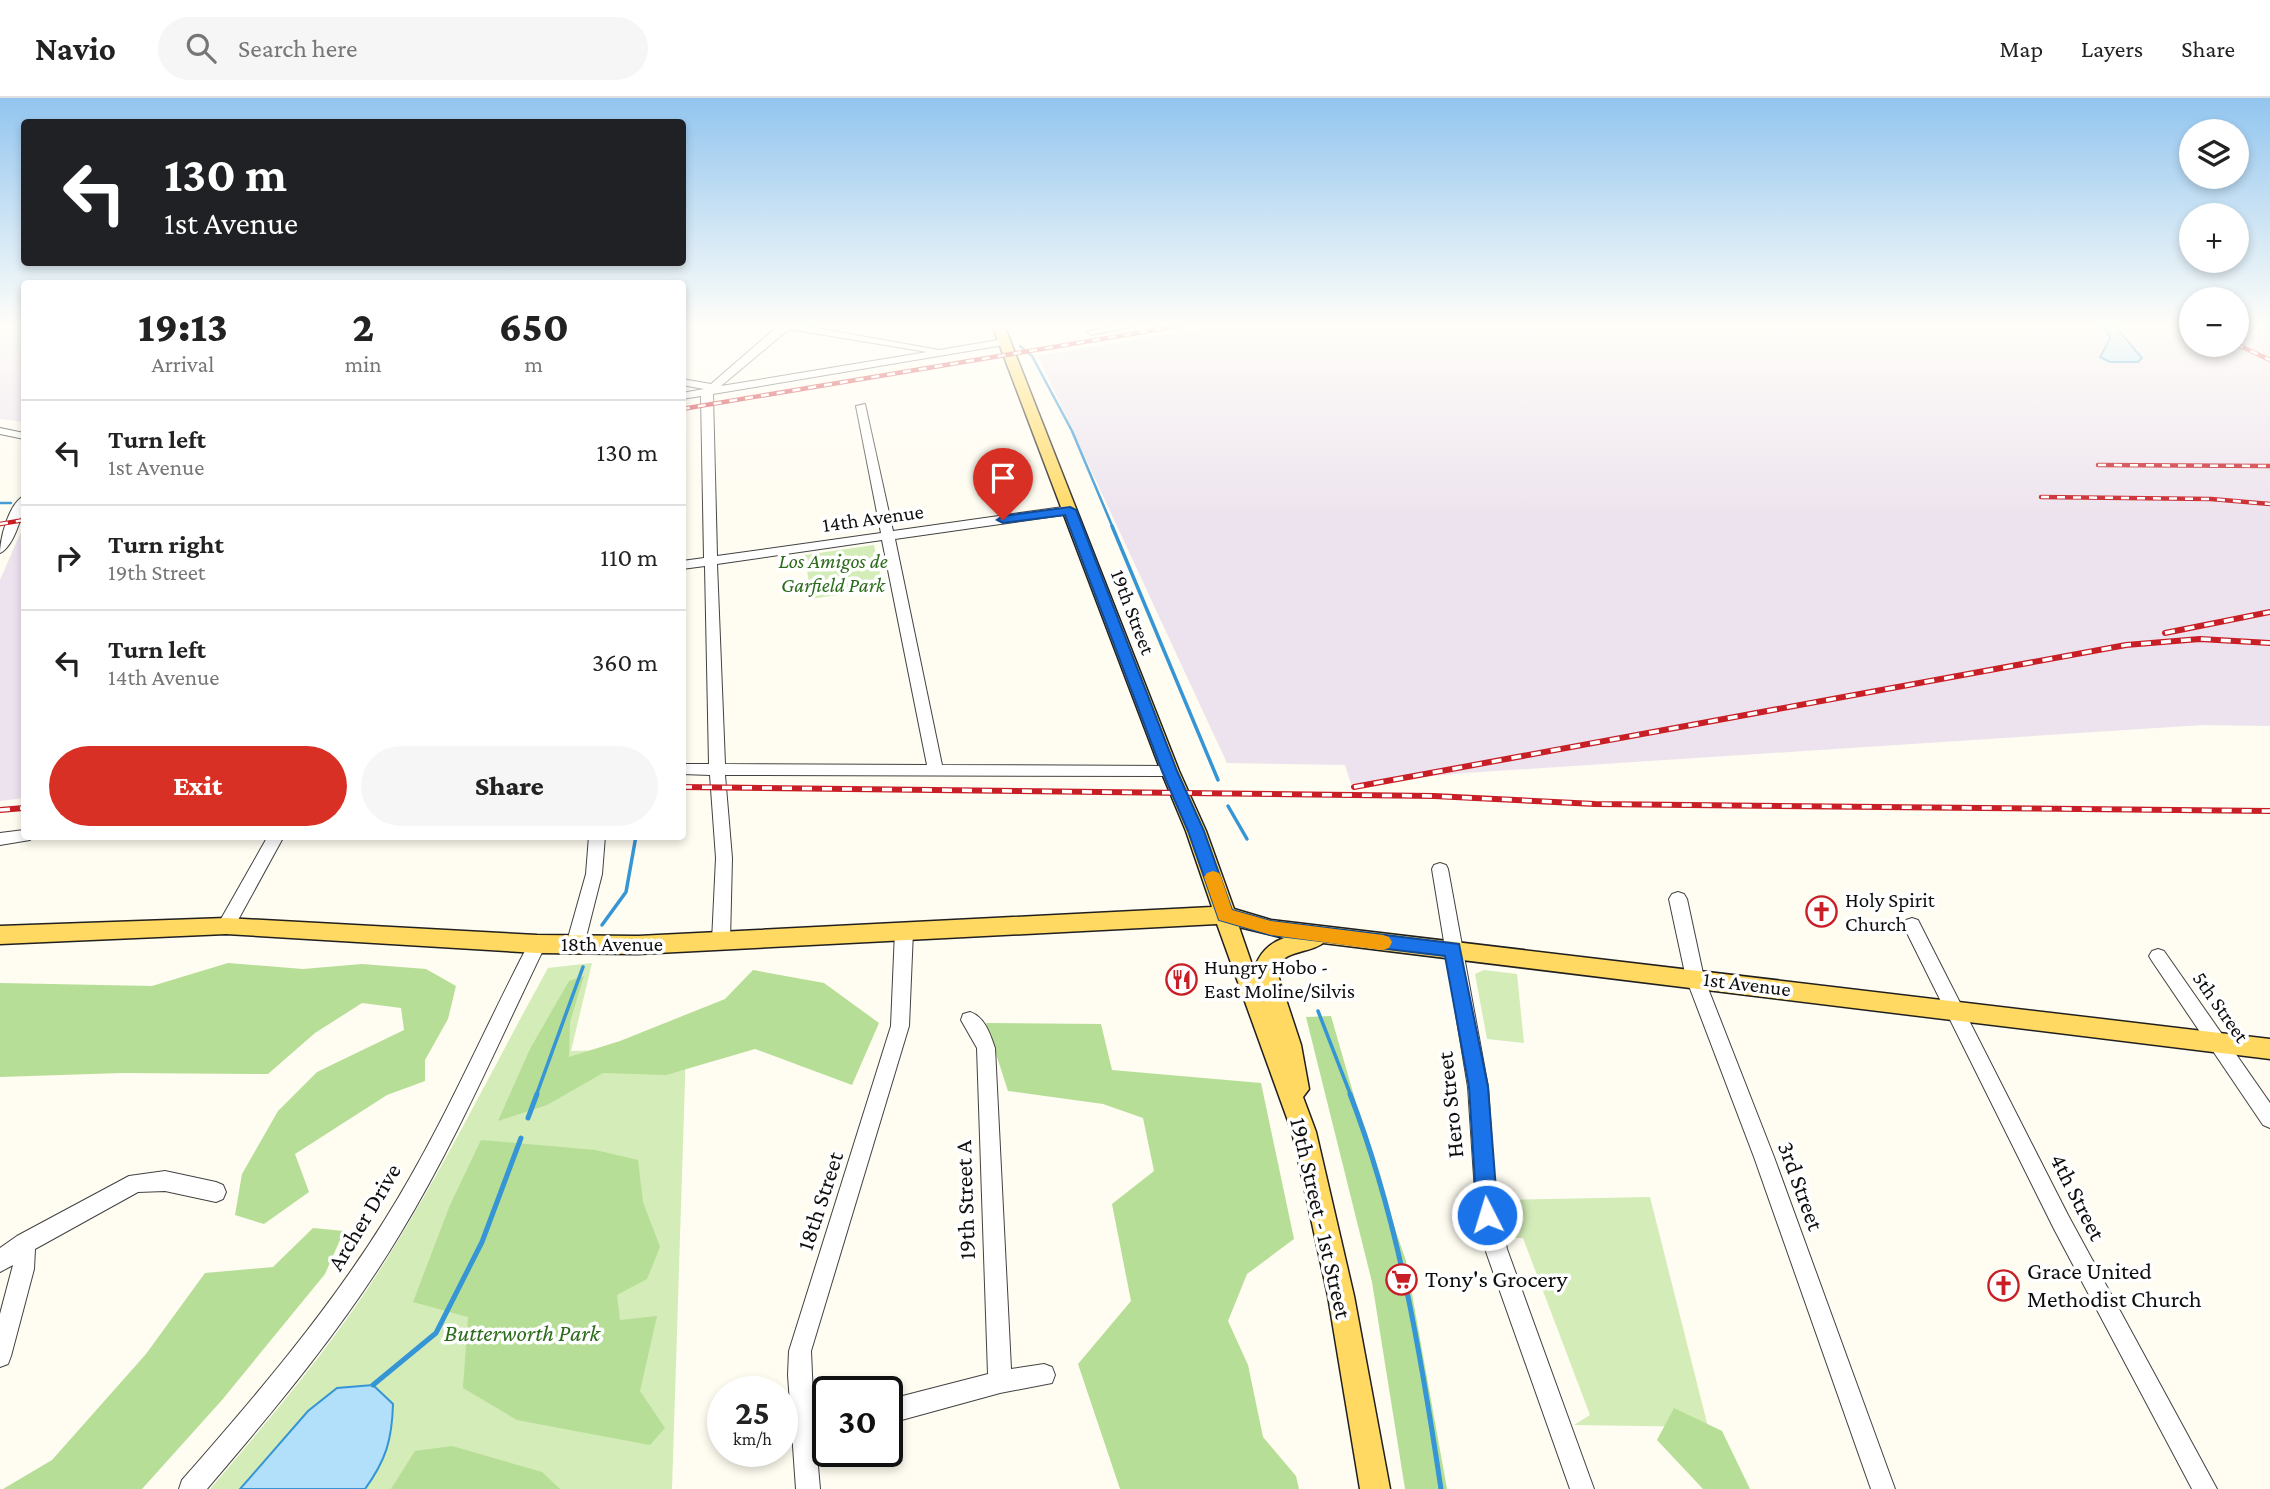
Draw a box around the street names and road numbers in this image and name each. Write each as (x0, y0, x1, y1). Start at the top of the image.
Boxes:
street label: 14th Avenue (821, 499, 925, 537)
street label: 19th Street (1106, 566, 1161, 659)
street label: 18th Avenue (561, 932, 663, 956)
street label: 1st Avenue (1702, 967, 1792, 1001)
street label: 5th Street (2188, 967, 2255, 1048)
street label: Hero Street (1430, 1049, 1469, 1160)
street label: 19th Street - 1st Street (1285, 1115, 1358, 1322)
street label: 3rd Street (1773, 1138, 1830, 1235)
street label: 19th Street A (949, 1139, 980, 1260)
street label: 18th Street (791, 1147, 849, 1254)
street label: 4th Street (2045, 1149, 2112, 1246)
street label: Archer Drive (321, 1158, 406, 1275)

